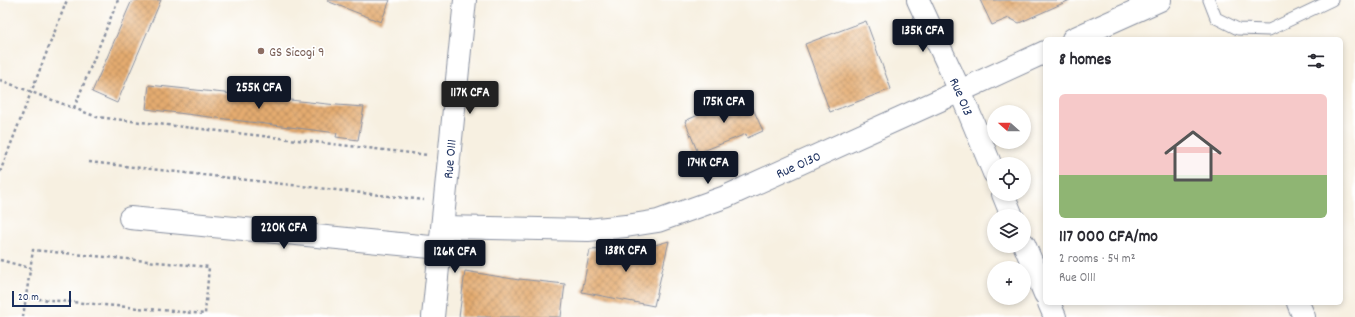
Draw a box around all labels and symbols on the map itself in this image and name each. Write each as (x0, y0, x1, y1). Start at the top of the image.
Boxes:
pin: 135K CFA (882, 19, 964, 53)
place label: GS Sicogi 9 (269, 43, 324, 63)
marker: GS Sicogi 9 (256, 46, 266, 56)
street label: Rue O13 (943, 75, 977, 119)
pin: 255K CFA (218, 76, 300, 110)
pin: 117K CFA (429, 81, 511, 115)
pin: 175K CFA (683, 90, 765, 124)
north arrow (987, 105, 1031, 149)
street label: Rue O111 (439, 138, 463, 180)
street label: Rue O130 (773, 147, 825, 185)
pin: 174K CFA (667, 151, 749, 185)
pin: 220K CFA (243, 216, 325, 250)
pin: 138K CFA (585, 239, 667, 273)
pin: 126K CFA (414, 240, 496, 274)
scale bar (12, 289, 71, 308)

